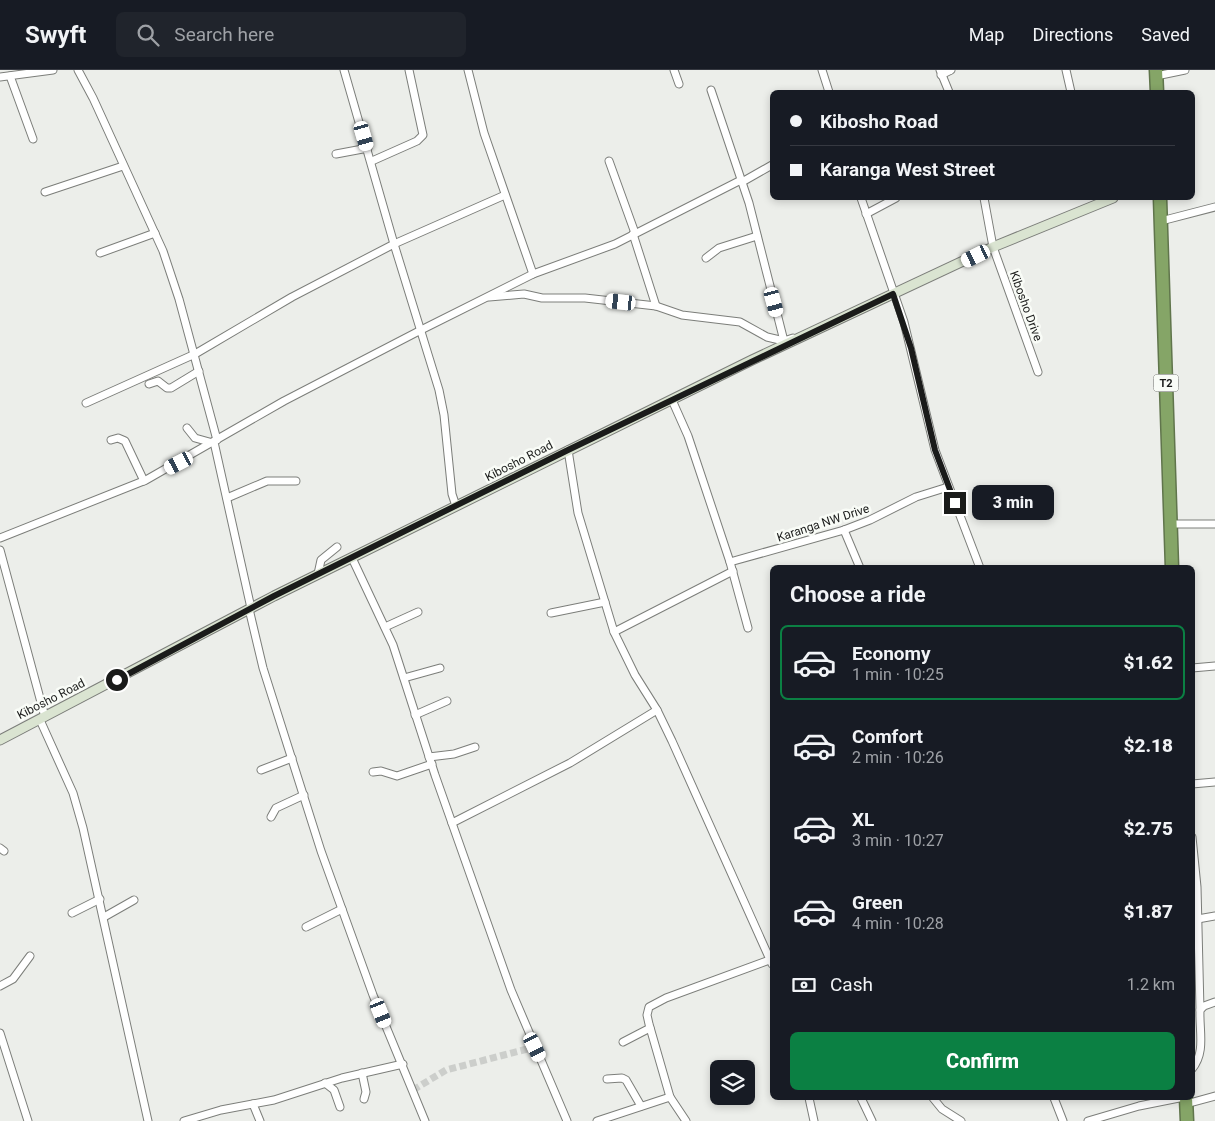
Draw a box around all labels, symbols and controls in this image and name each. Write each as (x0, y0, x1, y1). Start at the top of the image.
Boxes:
search box (116, 12, 466, 57)
text: Swyft (25, 21, 86, 49)
icon: search (134, 21, 162, 49)
text: Search here (174, 23, 274, 46)
text: Map (969, 24, 1004, 45)
text: Directions (1032, 24, 1113, 45)
text: Saved (1141, 24, 1190, 45)
text: Kibosho Road (820, 110, 938, 133)
car (352, 120, 375, 152)
text: Karanga West Street (820, 158, 995, 181)
car (959, 243, 992, 269)
street label: Kibosho Drive (1007, 269, 1045, 343)
car (762, 286, 785, 318)
car (605, 293, 636, 311)
road number: T2 (1154, 374, 1178, 392)
street label: Kibosho Road (483, 438, 555, 484)
car (162, 450, 195, 476)
callout: 3 min (972, 486, 1055, 520)
route end (944, 492, 966, 514)
text: 3 min (993, 493, 1033, 512)
street label: Karanga NW Drive (775, 501, 871, 545)
text: Choose a ride (790, 582, 926, 607)
icon: car (792, 640, 837, 685)
text: Economy (852, 642, 931, 665)
text: $1.62 (1124, 651, 1173, 674)
text: 1 min · 10:25 (852, 665, 944, 684)
route start (106, 669, 128, 691)
street label: Kibosho Road (15, 676, 87, 722)
icon: car (792, 723, 837, 768)
text: Comfort (852, 725, 923, 748)
text: $2.18 (1124, 734, 1173, 757)
text: 2 min · 10:26 (852, 748, 944, 767)
icon: car (792, 806, 837, 851)
text: XL (852, 808, 874, 831)
text: $2.75 (1124, 817, 1173, 840)
text: 3 min · 10:27 (852, 831, 944, 850)
icon: car (792, 889, 837, 934)
text: Green (852, 891, 903, 914)
text: $1.87 (1124, 900, 1173, 923)
text: 4 min · 10:28 (852, 914, 944, 933)
icon: cash (790, 971, 818, 999)
text: Cash (830, 973, 873, 996)
text: 1.2 km (1127, 975, 1175, 994)
car (368, 996, 393, 1030)
car (521, 1030, 548, 1064)
button: Confirm (790, 1032, 1175, 1090)
map controls (710, 1060, 755, 1105)
button: layers (710, 1060, 755, 1105)

